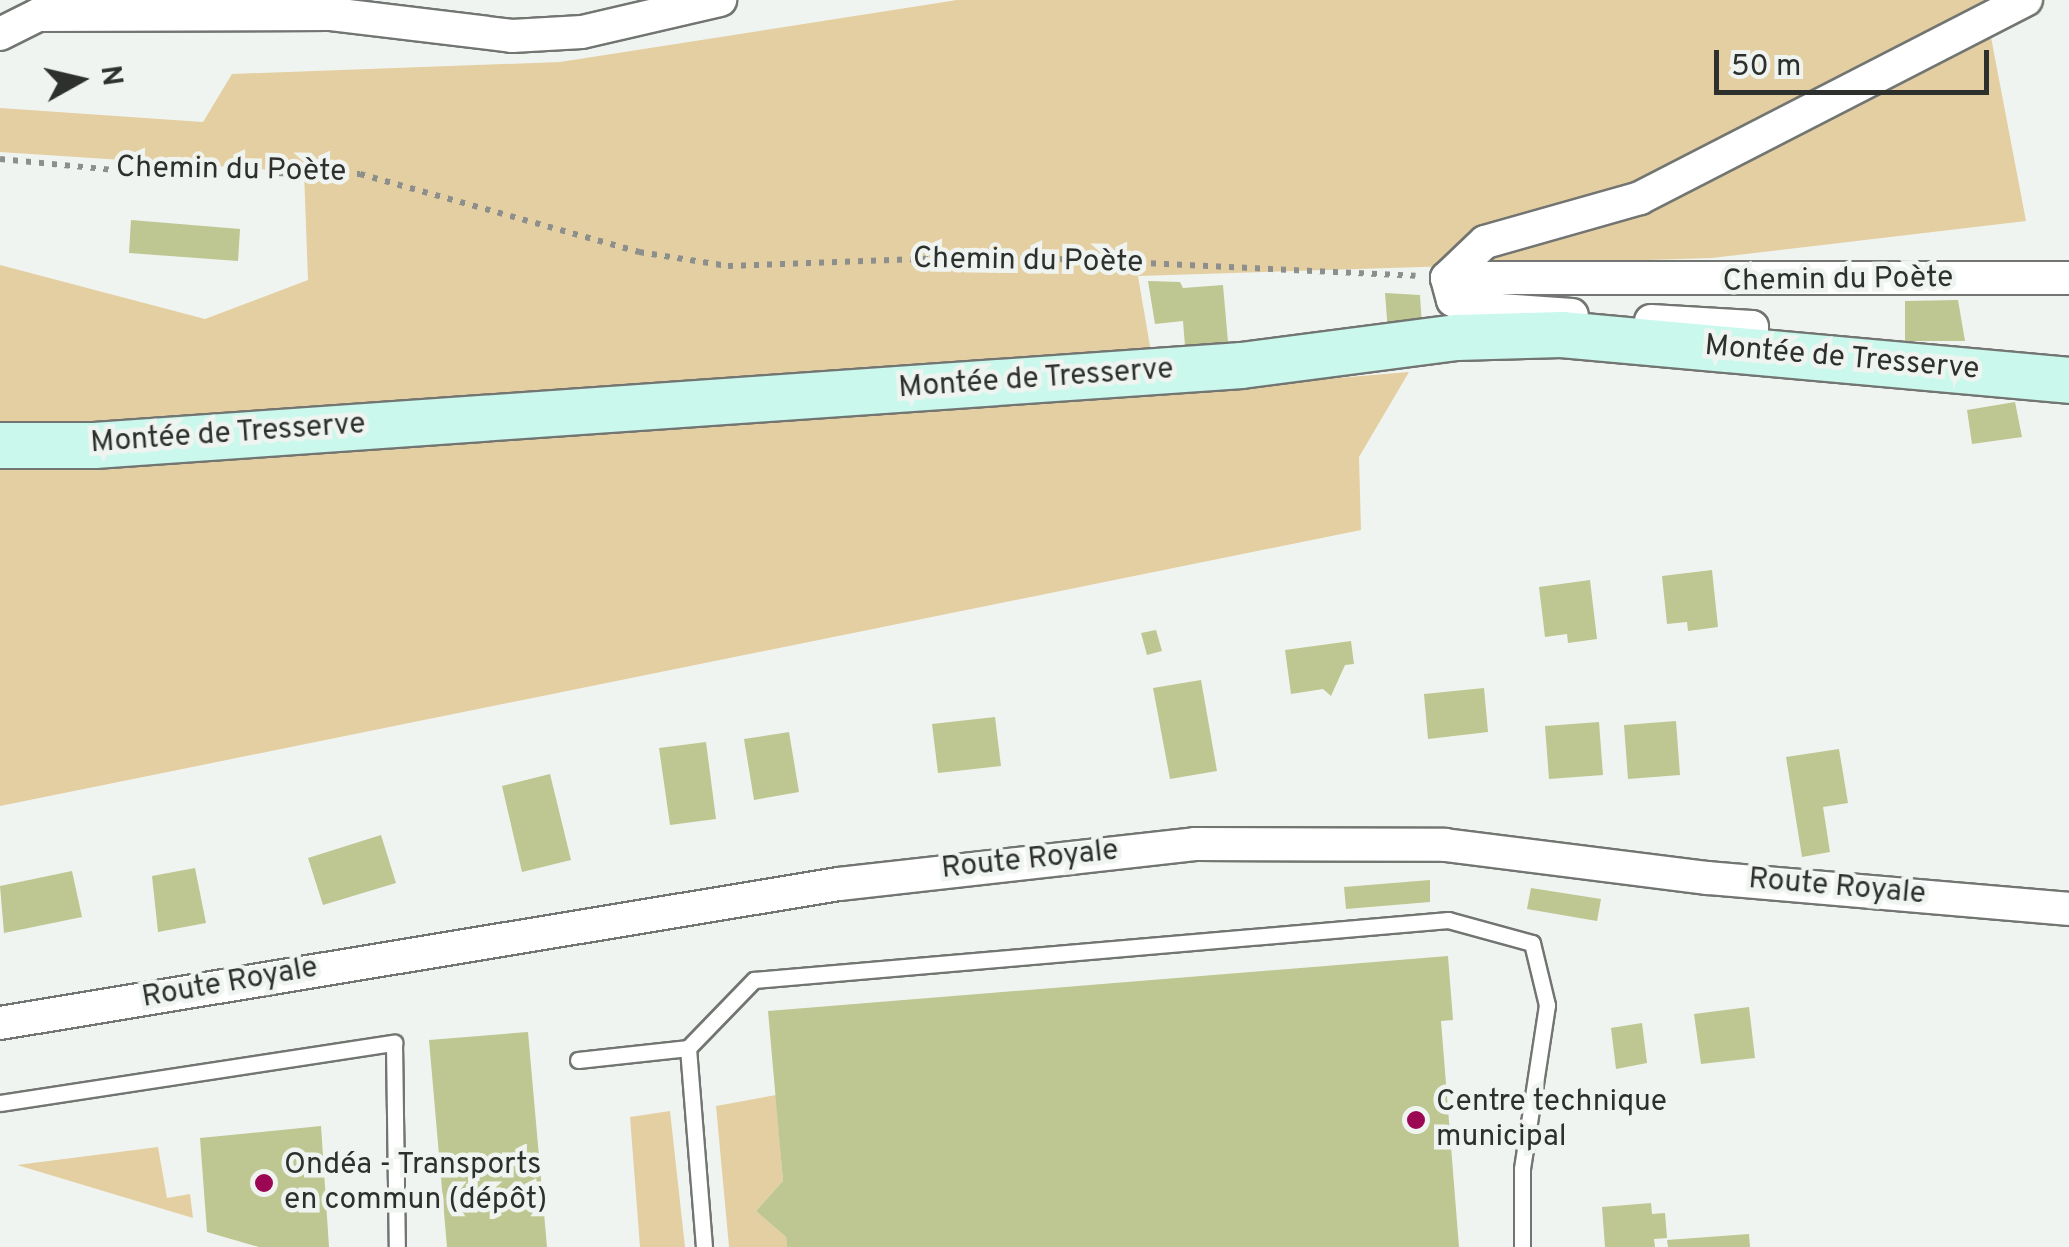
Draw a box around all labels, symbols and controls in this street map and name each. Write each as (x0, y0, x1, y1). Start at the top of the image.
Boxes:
north arrow (30, 30, 130, 130)
scale bar (1719, 30, 1994, 92)
text: 50 m (1731, 49, 1801, 86)
text: N (90, 63, 129, 88)
street label: Chemin du Poète (115, 151, 347, 191)
street label: Chemin du Poète (912, 242, 1144, 282)
street label: Chemin du Poète (1722, 261, 1954, 301)
street label: Montée de Tresserve (1703, 329, 1981, 389)
street label: Montée de Tresserve (897, 352, 1175, 408)
street label: Montée de Tresserve (89, 407, 367, 463)
street label: Route Royale (940, 834, 1120, 888)
street label: Route Royale (1747, 862, 1927, 914)
street label: Route Royale (139, 951, 321, 1017)
place label: Centre technique municipal (1436, 1085, 1667, 1156)
marker: Centre technique municipal (1405, 1109, 1427, 1131)
place label: Ondéa - Transports en commun (dépôt) (284, 1148, 547, 1218)
marker: Ondéa - Transports en commun (dépôt) (253, 1172, 275, 1194)

